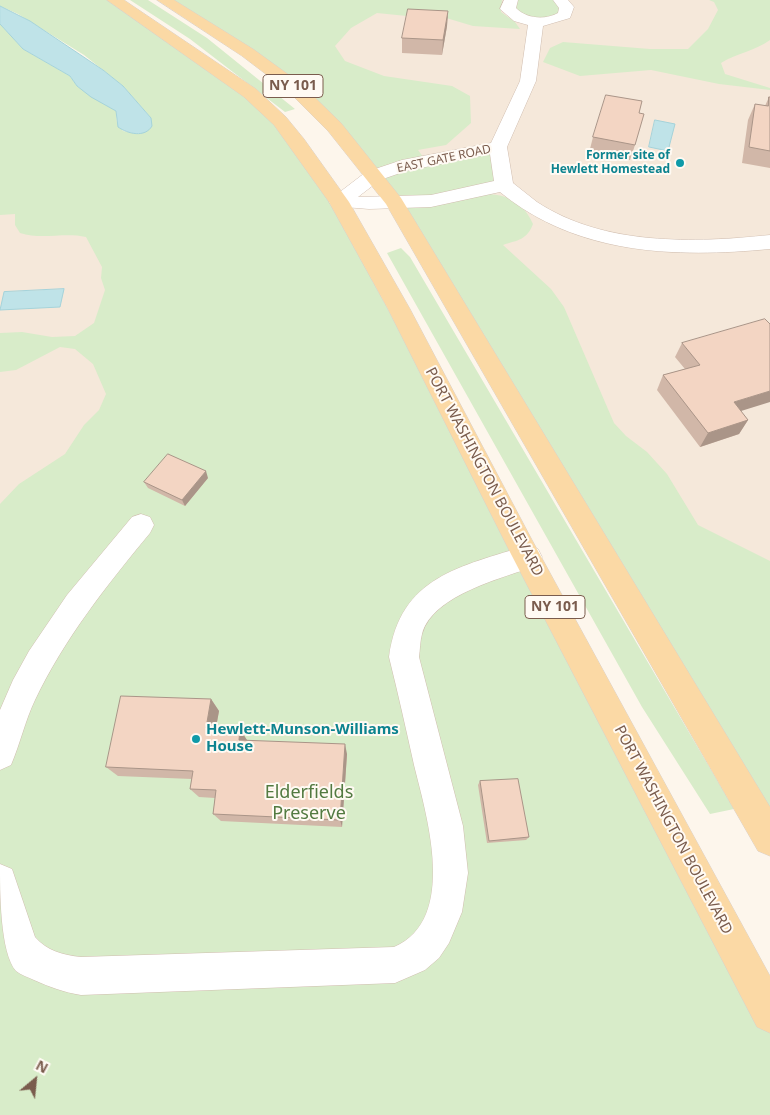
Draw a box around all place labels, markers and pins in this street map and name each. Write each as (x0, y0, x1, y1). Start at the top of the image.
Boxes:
place label: Former site of Hewlett Homestead (551, 149, 670, 177)
marker: Former site of Hewlett Homestead (674, 157, 686, 169)
place label: Hewlett-Munson-Williams House (206, 721, 399, 756)
marker: Hewlett-Munson-Williams House (190, 733, 202, 745)

